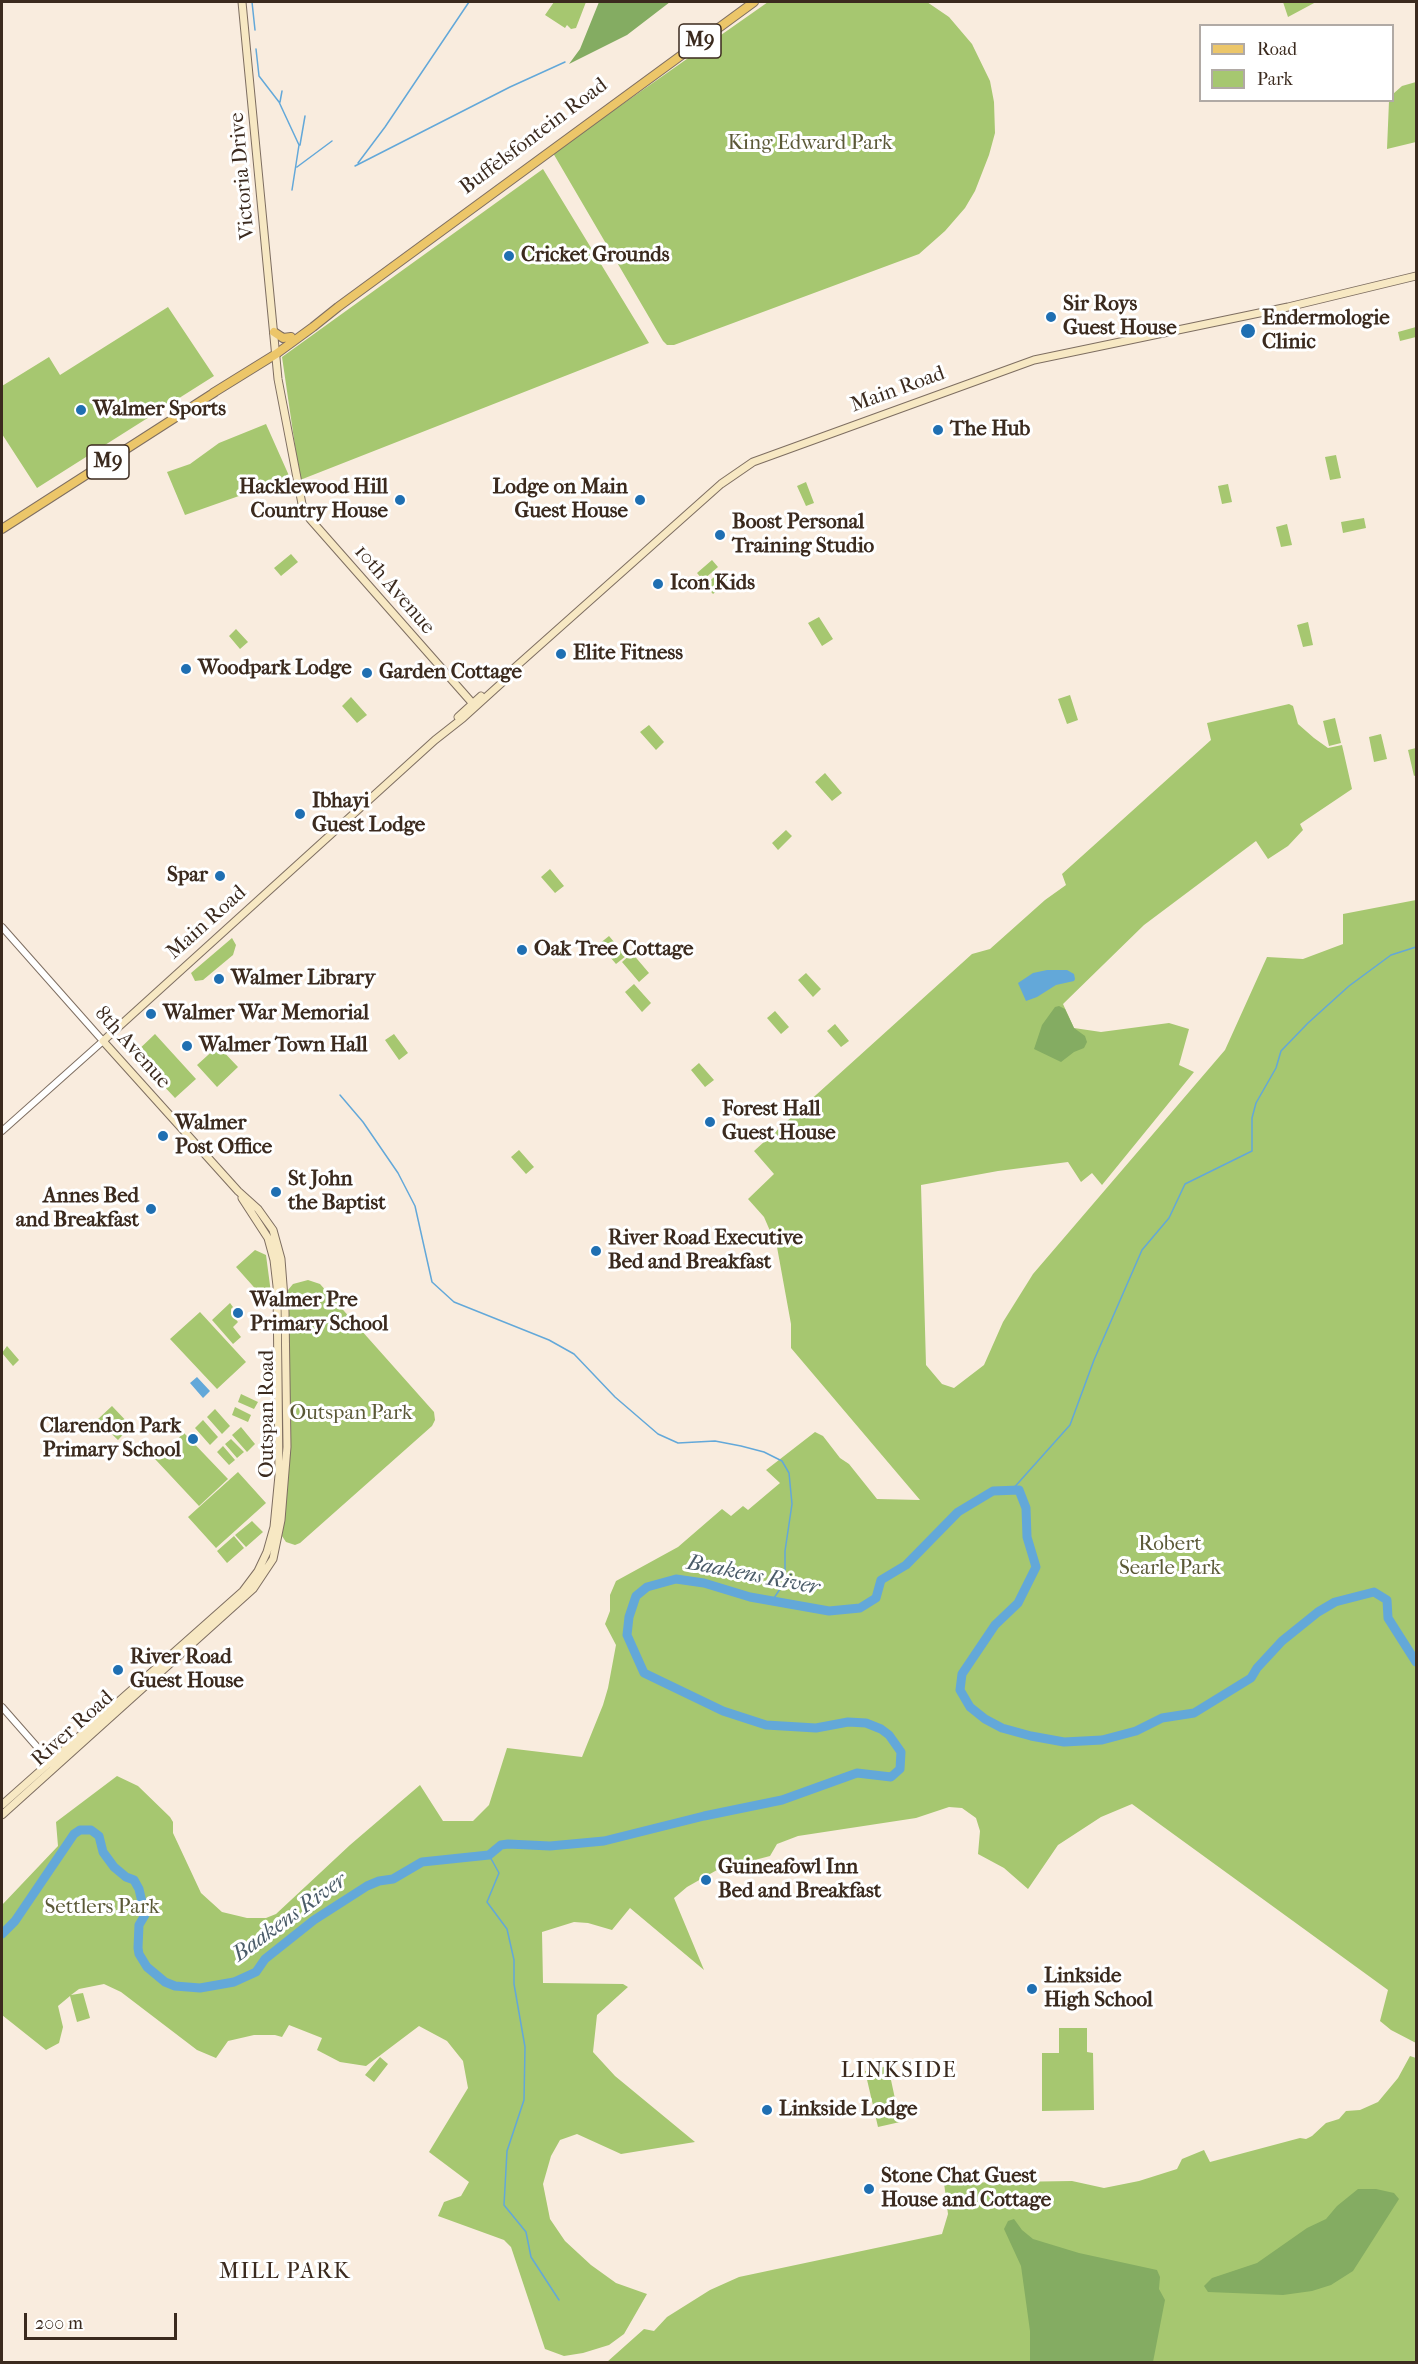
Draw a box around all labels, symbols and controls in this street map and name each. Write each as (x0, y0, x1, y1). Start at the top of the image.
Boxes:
road number: M9 (679, 24, 721, 58)
legend (1199, 24, 1394, 102)
text: Road (1257, 39, 1297, 60)
text: Park (1257, 69, 1293, 90)
street label: Buffelsfontein Road (455, 73, 613, 201)
street label: Victoria Drive (225, 111, 261, 241)
park label: King Edward Park (728, 131, 892, 157)
place label: Cricket Grounds (521, 243, 669, 269)
marker: Cricket Grounds (502, 249, 516, 263)
place label: Sir Roys Guest House (1063, 292, 1177, 342)
place label: Endermologie Clinic (1262, 306, 1390, 356)
marker: Sir Roys Guest House (1044, 310, 1058, 324)
marker: Endermologie Clinic (1239, 322, 1257, 340)
street label: Main Road (847, 361, 949, 419)
place label: Walmer Sports (93, 397, 226, 423)
marker: Walmer Sports (74, 403, 88, 417)
place label: The Hub (950, 417, 1030, 443)
marker: The Hub (931, 423, 945, 437)
road number: M9 (87, 445, 129, 479)
place label: Hacklewood Hill Country House (239, 475, 388, 525)
place label: Lodge on Main Guest House (493, 475, 628, 525)
marker: Hacklewood Hill Country House (393, 493, 407, 507)
marker: Lodge on Main Guest House (633, 493, 647, 507)
place label: Boost Personal Training Studio (732, 510, 874, 560)
marker: Boost Personal Training Studio (713, 528, 727, 542)
street label: 10th Avenue (348, 540, 440, 640)
place label: Icon Kids (670, 571, 755, 597)
marker: Icon Kids (651, 577, 665, 591)
place label: Elite Fitness (573, 641, 683, 667)
marker: Elite Fitness (554, 647, 568, 661)
place label: Woodpark Lodge (198, 656, 352, 682)
place label: Garden Cottage (379, 660, 522, 686)
marker: Woodpark Lodge (179, 662, 193, 676)
marker: Garden Cottage (360, 666, 374, 680)
place label: Ibhayi Guest Lodge (312, 789, 425, 839)
marker: Ibhayi Guest Lodge (293, 807, 307, 821)
place label: Spar (167, 863, 208, 889)
marker: Spar (213, 869, 227, 883)
street label: Main Road (162, 881, 252, 965)
place label: Oak Tree Cottage (534, 937, 693, 963)
marker: Oak Tree Cottage (515, 943, 529, 957)
place label: Walmer Library (231, 966, 375, 992)
marker: Walmer Library (212, 972, 226, 986)
place label: Walmer War Memorial (163, 1001, 369, 1027)
street label: 8th Avenue (88, 1002, 176, 1094)
marker: Walmer War Memorial (144, 1007, 158, 1021)
place label: Walmer Town Hall (199, 1033, 368, 1059)
marker: Walmer Town Hall (180, 1039, 194, 1053)
place label: Forest Hall Guest House (722, 1097, 836, 1147)
place label: Walmer Post Office (175, 1111, 272, 1161)
marker: Forest Hall Guest House (703, 1115, 717, 1129)
marker: Walmer Post Office (156, 1129, 170, 1143)
place label: St John the Baptist (288, 1167, 386, 1217)
place label: Annes Bed and Breakfast (16, 1184, 139, 1234)
marker: St John the Baptist (269, 1185, 283, 1199)
marker: Annes Bed and Breakfast (144, 1202, 158, 1216)
place label: River Road Executive Bed and Breakfast (608, 1226, 803, 1276)
marker: River Road Executive Bed and Breakfast (589, 1244, 603, 1258)
place label: Walmer Pre Primary School (250, 1288, 388, 1338)
marker: Walmer Pre Primary School (231, 1306, 245, 1320)
street label: Outspan Road (255, 1350, 281, 1478)
park label: Outspan Park (289, 1401, 413, 1427)
place label: Clarendon Park Primary School (40, 1414, 181, 1464)
marker: Clarendon Park Primary School (186, 1432, 200, 1446)
park label: Robert Searle Park (1119, 1532, 1221, 1582)
water label: Baakens River (684, 1550, 822, 1602)
place label: River Road Guest House (130, 1645, 244, 1695)
marker: River Road Guest House (111, 1663, 125, 1677)
street label: River Road (27, 1686, 119, 1772)
place label: Guineafowl Inn Bed and Breakfast (718, 1855, 881, 1905)
water label: Baakens River (228, 1868, 352, 1968)
marker: Guineafowl Inn Bed and Breakfast (699, 1873, 713, 1887)
park label: Settlers Park (44, 1895, 160, 1921)
place label: Linkside High School (1044, 1964, 1153, 2014)
marker: Linkside High School (1025, 1982, 1039, 1996)
district label: LINKSIDE (841, 2059, 957, 2085)
place label: Linkside Lodge (779, 2097, 917, 2123)
marker: Linkside Lodge (760, 2103, 774, 2117)
place label: Stone Chat Guest House and Cottage (881, 2164, 1051, 2214)
marker: Stone Chat Guest House and Cottage (862, 2182, 876, 2196)
district label: MILL PARK (219, 2260, 351, 2286)
scale bar (27, 2301, 180, 2339)
text: 200 m (35, 2313, 83, 2334)

